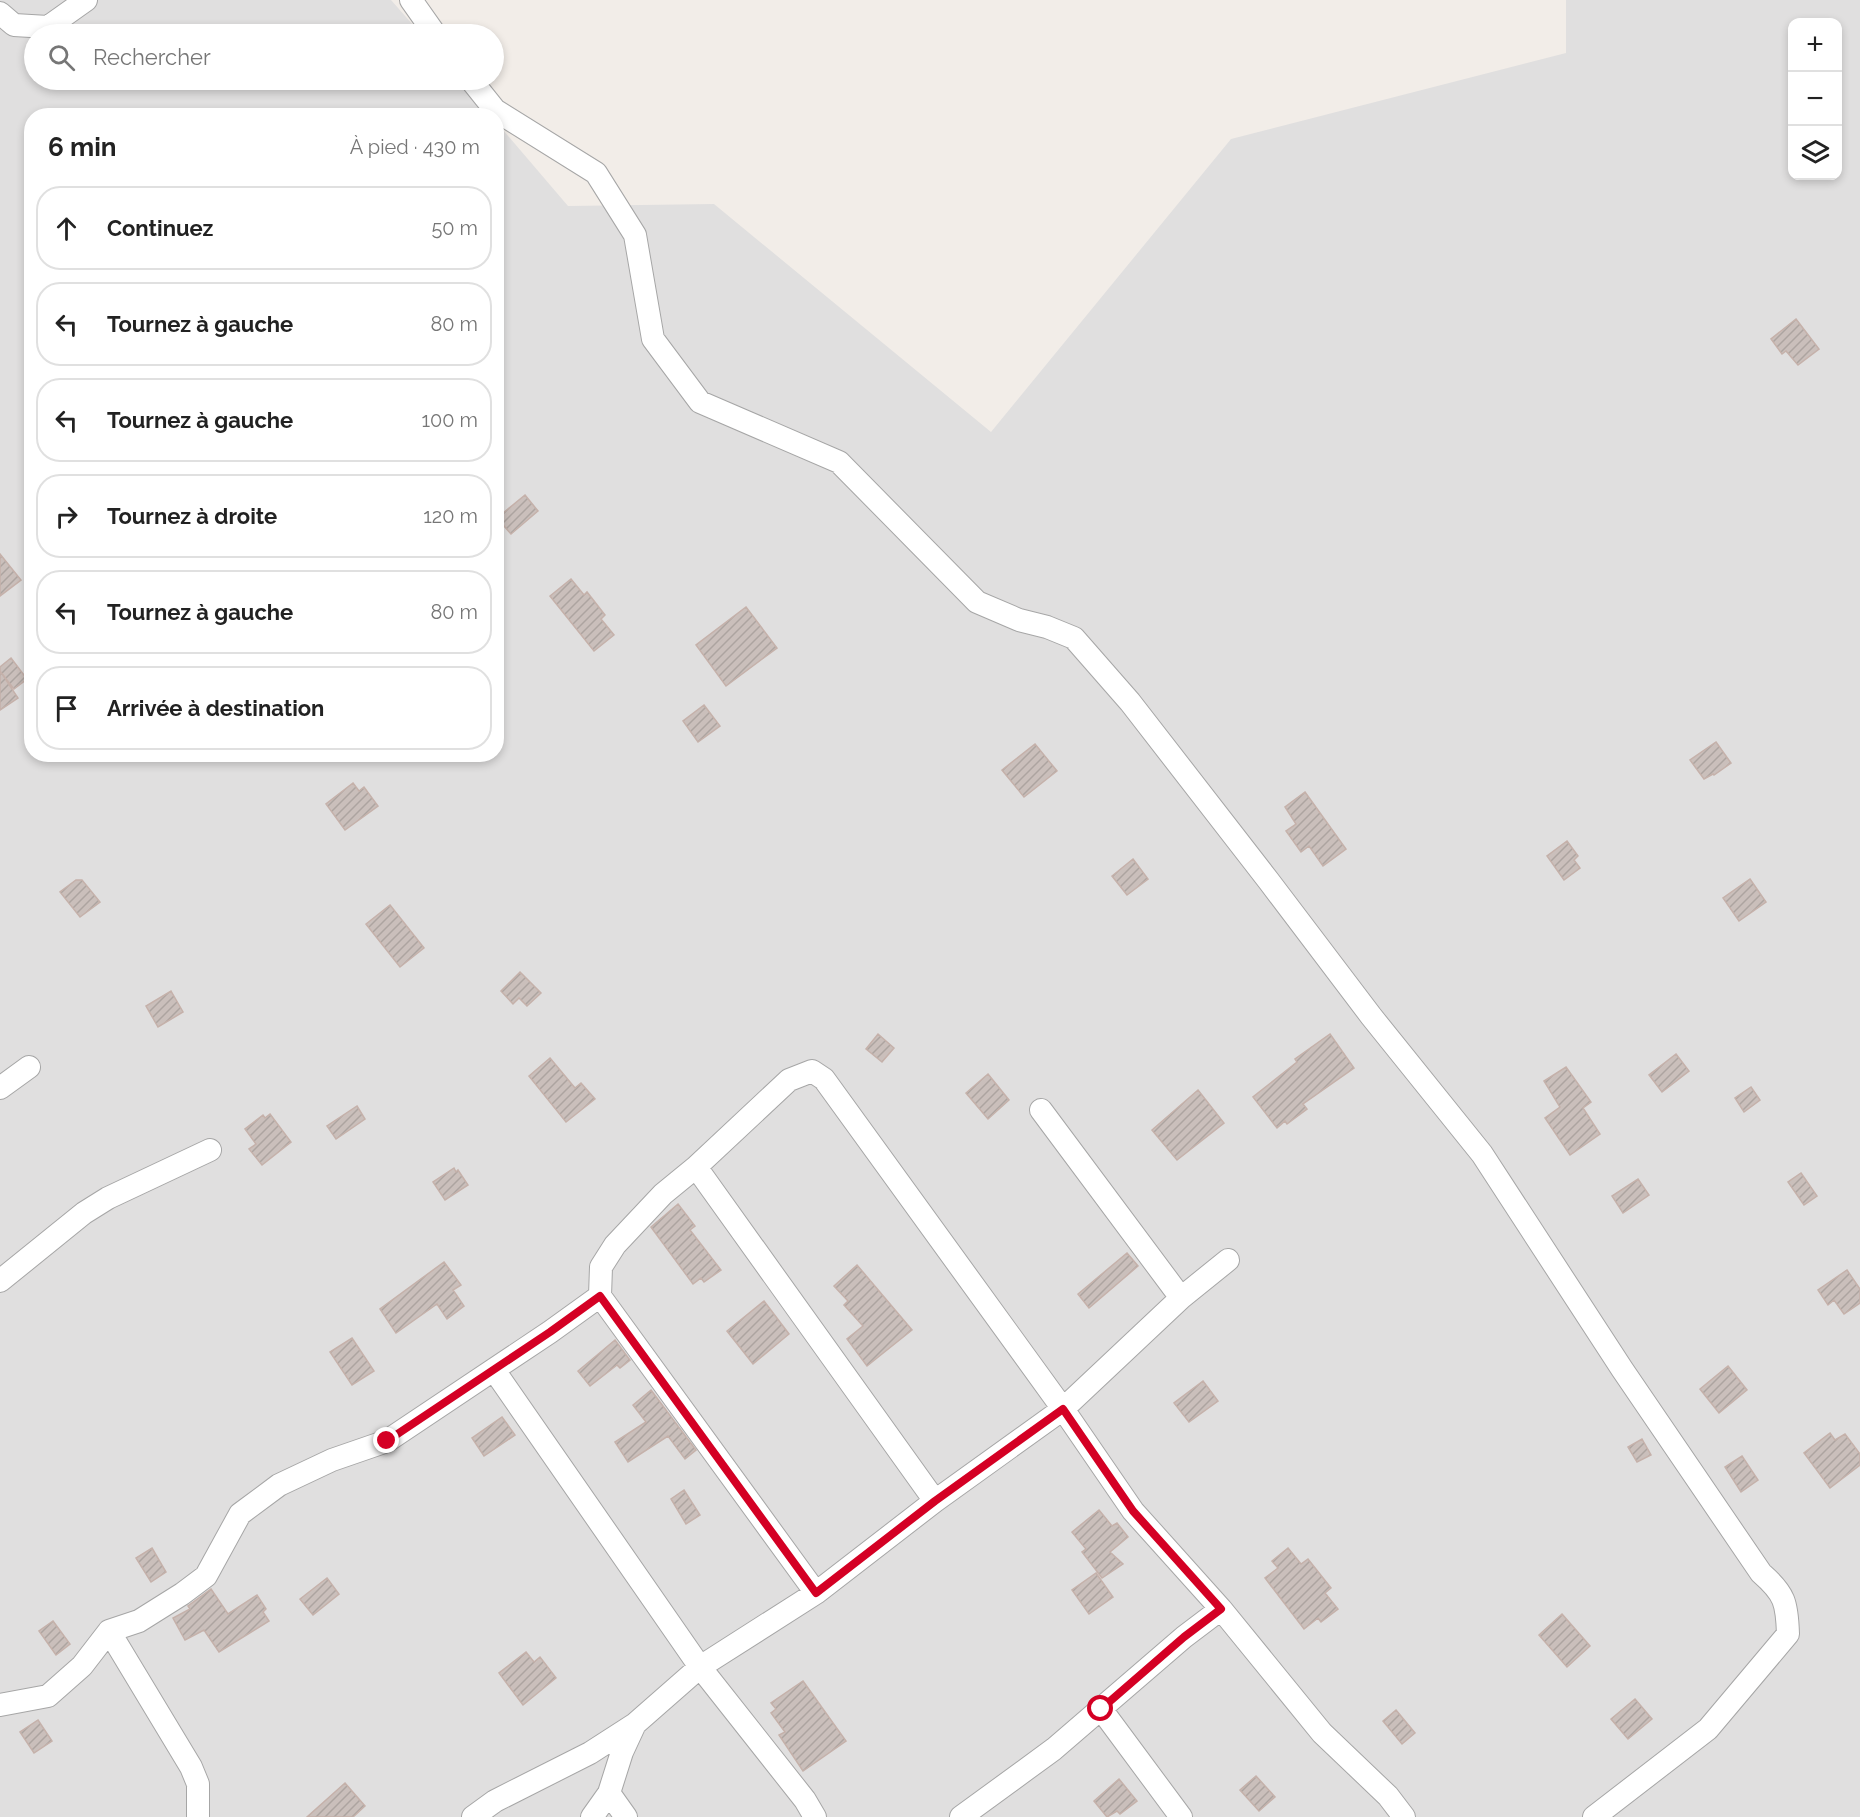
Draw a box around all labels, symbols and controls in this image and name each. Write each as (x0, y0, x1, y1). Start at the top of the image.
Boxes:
map controls (1788, 18, 1842, 180)
button: + (1788, 18, 1842, 72)
search box (24, 24, 504, 90)
icon: search (45, 41, 78, 74)
text: Rechercher (93, 44, 211, 70)
button: − (1788, 72, 1842, 126)
button: layers (1788, 126, 1842, 180)
text: 6 min (48, 132, 117, 162)
text: À pied · 430 m (350, 135, 480, 159)
icon: ahead (50, 212, 83, 245)
text: Continuez (107, 215, 213, 241)
text: 50 m (431, 216, 478, 240)
icon: left (50, 308, 83, 341)
text: Tournez à gauche (107, 311, 293, 337)
text: 80 m (430, 312, 478, 336)
icon: left (50, 404, 83, 437)
text: Tournez à gauche (107, 407, 293, 433)
text: 100 m (421, 408, 478, 432)
icon: right (50, 500, 83, 533)
text: Tournez à droite (107, 503, 277, 529)
text: 120 m (423, 504, 478, 528)
icon: left (50, 596, 83, 629)
text: Tournez à gauche (107, 599, 293, 625)
text: 80 m (430, 600, 478, 624)
icon: arrive (50, 692, 83, 725)
text: Arrivée à destination (107, 695, 324, 721)
route end (373, 1427, 399, 1453)
route start (1087, 1695, 1113, 1721)

